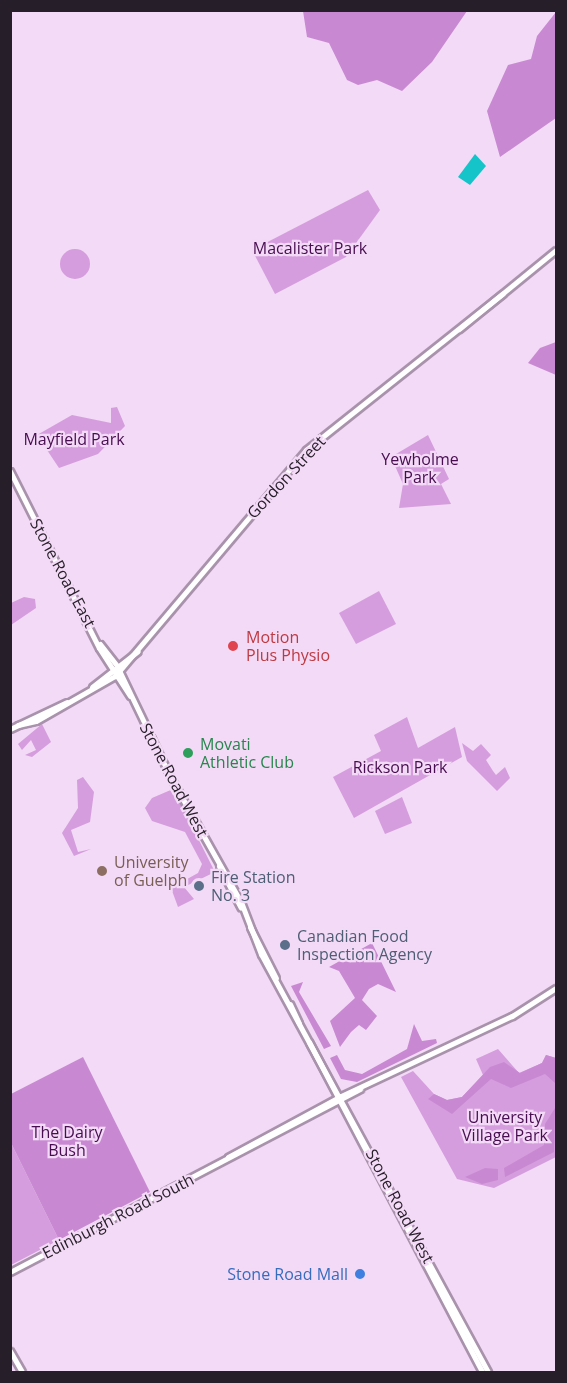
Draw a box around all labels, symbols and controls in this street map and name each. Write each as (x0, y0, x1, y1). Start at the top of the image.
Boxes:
park label: Macalister Park (253, 238, 367, 258)
park label: Mayfield Park (23, 429, 125, 449)
street label: Gordon Street (243, 432, 329, 522)
park label: Yewholme Park (381, 449, 459, 487)
street label: Stone Road East (26, 515, 100, 631)
place label: Motion Plus Physio (246, 627, 330, 665)
marker: Motion Plus Physio (224, 637, 242, 655)
street label: Stone Road West (136, 720, 212, 840)
place label: Movati Athletic Club (200, 734, 294, 772)
marker: Movati Athletic Club (181, 746, 195, 760)
park label: Rickson Park (353, 757, 447, 777)
place label: University of Guelph (114, 852, 188, 890)
marker: University of Guelph (95, 864, 109, 878)
place label: Fire Station No. 3 (211, 867, 296, 905)
marker: Fire Station No. 3 (192, 879, 206, 893)
place label: Canadian Food Inspection Agency (297, 926, 432, 964)
marker: Canadian Food Inspection Agency (278, 938, 292, 952)
park label: University Village Park (462, 1107, 548, 1145)
park label: The Dairy Bush (32, 1122, 102, 1160)
street label: Stone Road West (362, 1146, 438, 1266)
street label: Edinburgh Road South (39, 1169, 197, 1263)
place label: Stone Road Mall (227, 1264, 348, 1284)
marker: Stone Road Mall (353, 1267, 367, 1281)

